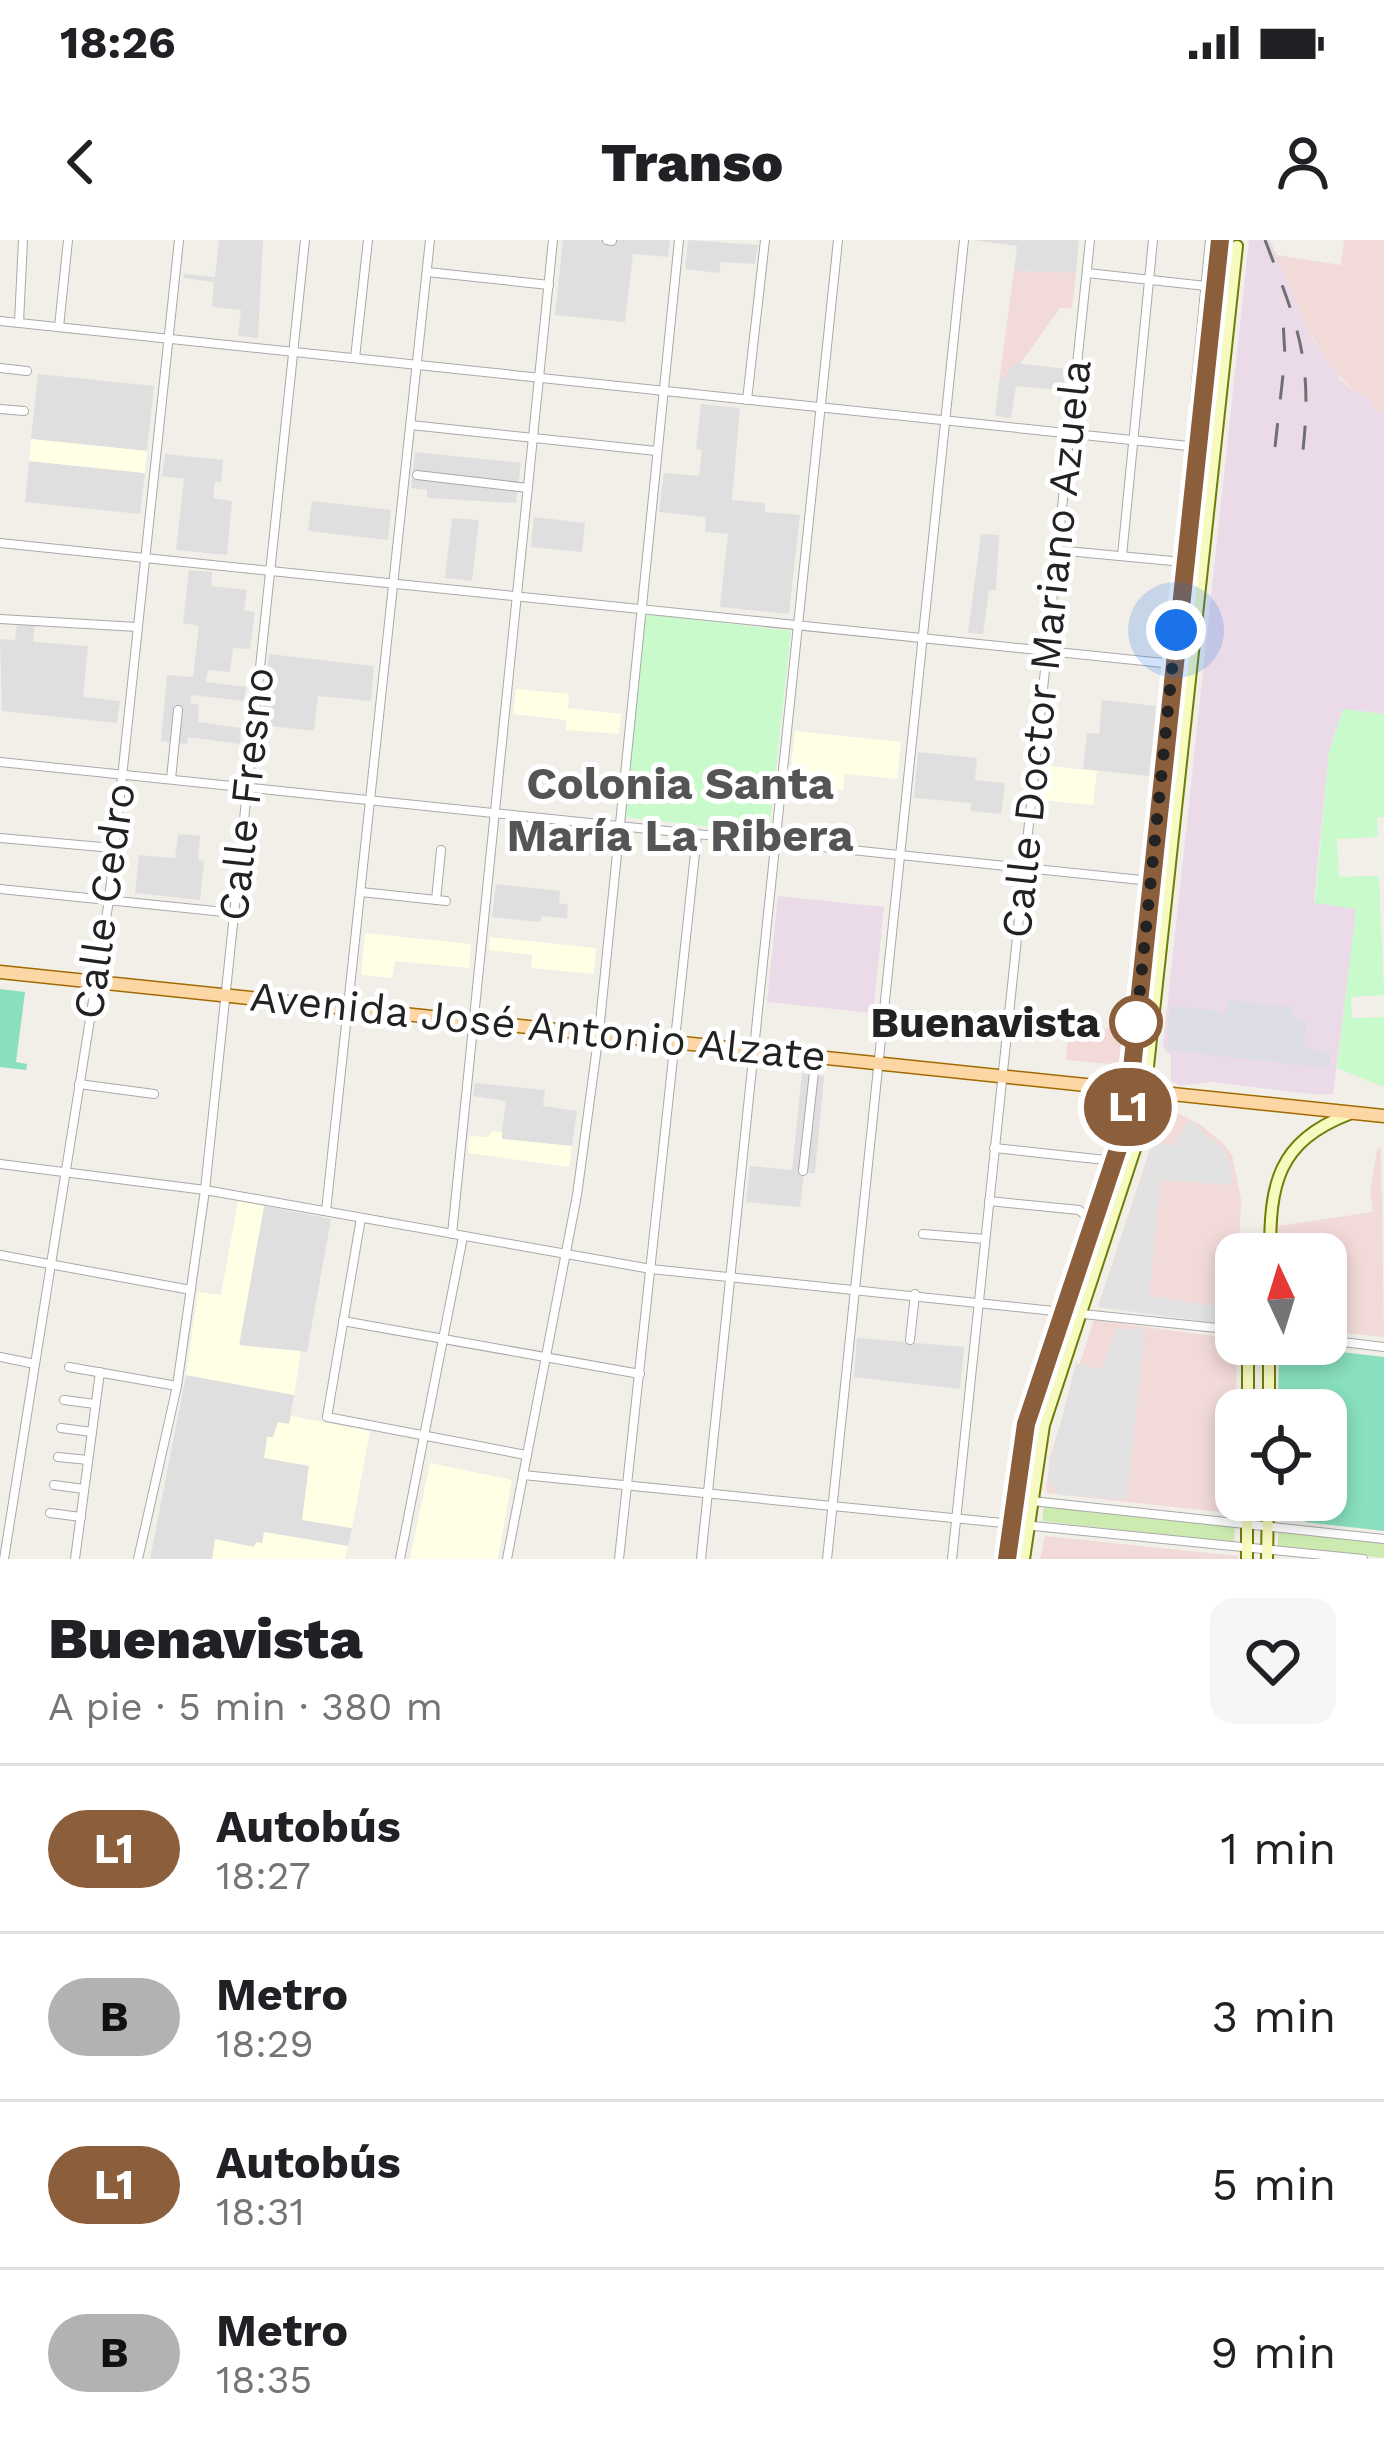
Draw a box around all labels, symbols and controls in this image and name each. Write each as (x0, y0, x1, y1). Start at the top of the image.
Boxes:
text: 18:26 (60, 16, 176, 69)
icon: back (48, 129, 114, 195)
icon: person (1270, 129, 1336, 195)
text: Transo (601, 131, 783, 194)
street label: Calle Doctor Mariano Azuela (991, 357, 1101, 941)
your location (1146, 600, 1206, 660)
street label: Calle Fresno (208, 665, 284, 923)
district label: Colonia Santa María La Ribera (507, 757, 853, 862)
street label: Calle Cedro (63, 780, 145, 1022)
street label: Avenida José Antonio Alzate (248, 971, 828, 1081)
marker: Buenavista (1111, 997, 1161, 1047)
place label: Buenavista (870, 998, 1101, 1047)
line badge: L1 (1074, 1068, 1182, 1146)
text: L1 (1108, 1082, 1148, 1131)
north arrow (1215, 1233, 1347, 1365)
map controls (1215, 1233, 1347, 1521)
button: locate (1215, 1389, 1347, 1521)
button: heart (1210, 1598, 1336, 1724)
text: Buenavista (48, 1605, 363, 1672)
text: A pie · 5 min · 380 m (48, 1684, 443, 1729)
text: Autobús (216, 1800, 401, 1853)
text: 1 min (1220, 1822, 1336, 1875)
text: L1 (94, 1824, 134, 1873)
text: 18:27 (216, 1853, 311, 1898)
text: Metro (216, 1968, 348, 2021)
text: 3 min (1212, 1990, 1336, 2043)
text: B (100, 1992, 128, 2041)
text: 18:29 (216, 2021, 314, 2066)
text: Autobús (216, 2136, 401, 2189)
text: 5 min (1212, 2158, 1336, 2211)
text: L1 (94, 2160, 134, 2209)
text: 18:31 (216, 2189, 305, 2234)
text: Metro (216, 2304, 348, 2357)
text: 9 min (1210, 2326, 1336, 2379)
text: B (100, 2328, 128, 2377)
text: 18:35 (216, 2357, 312, 2402)

